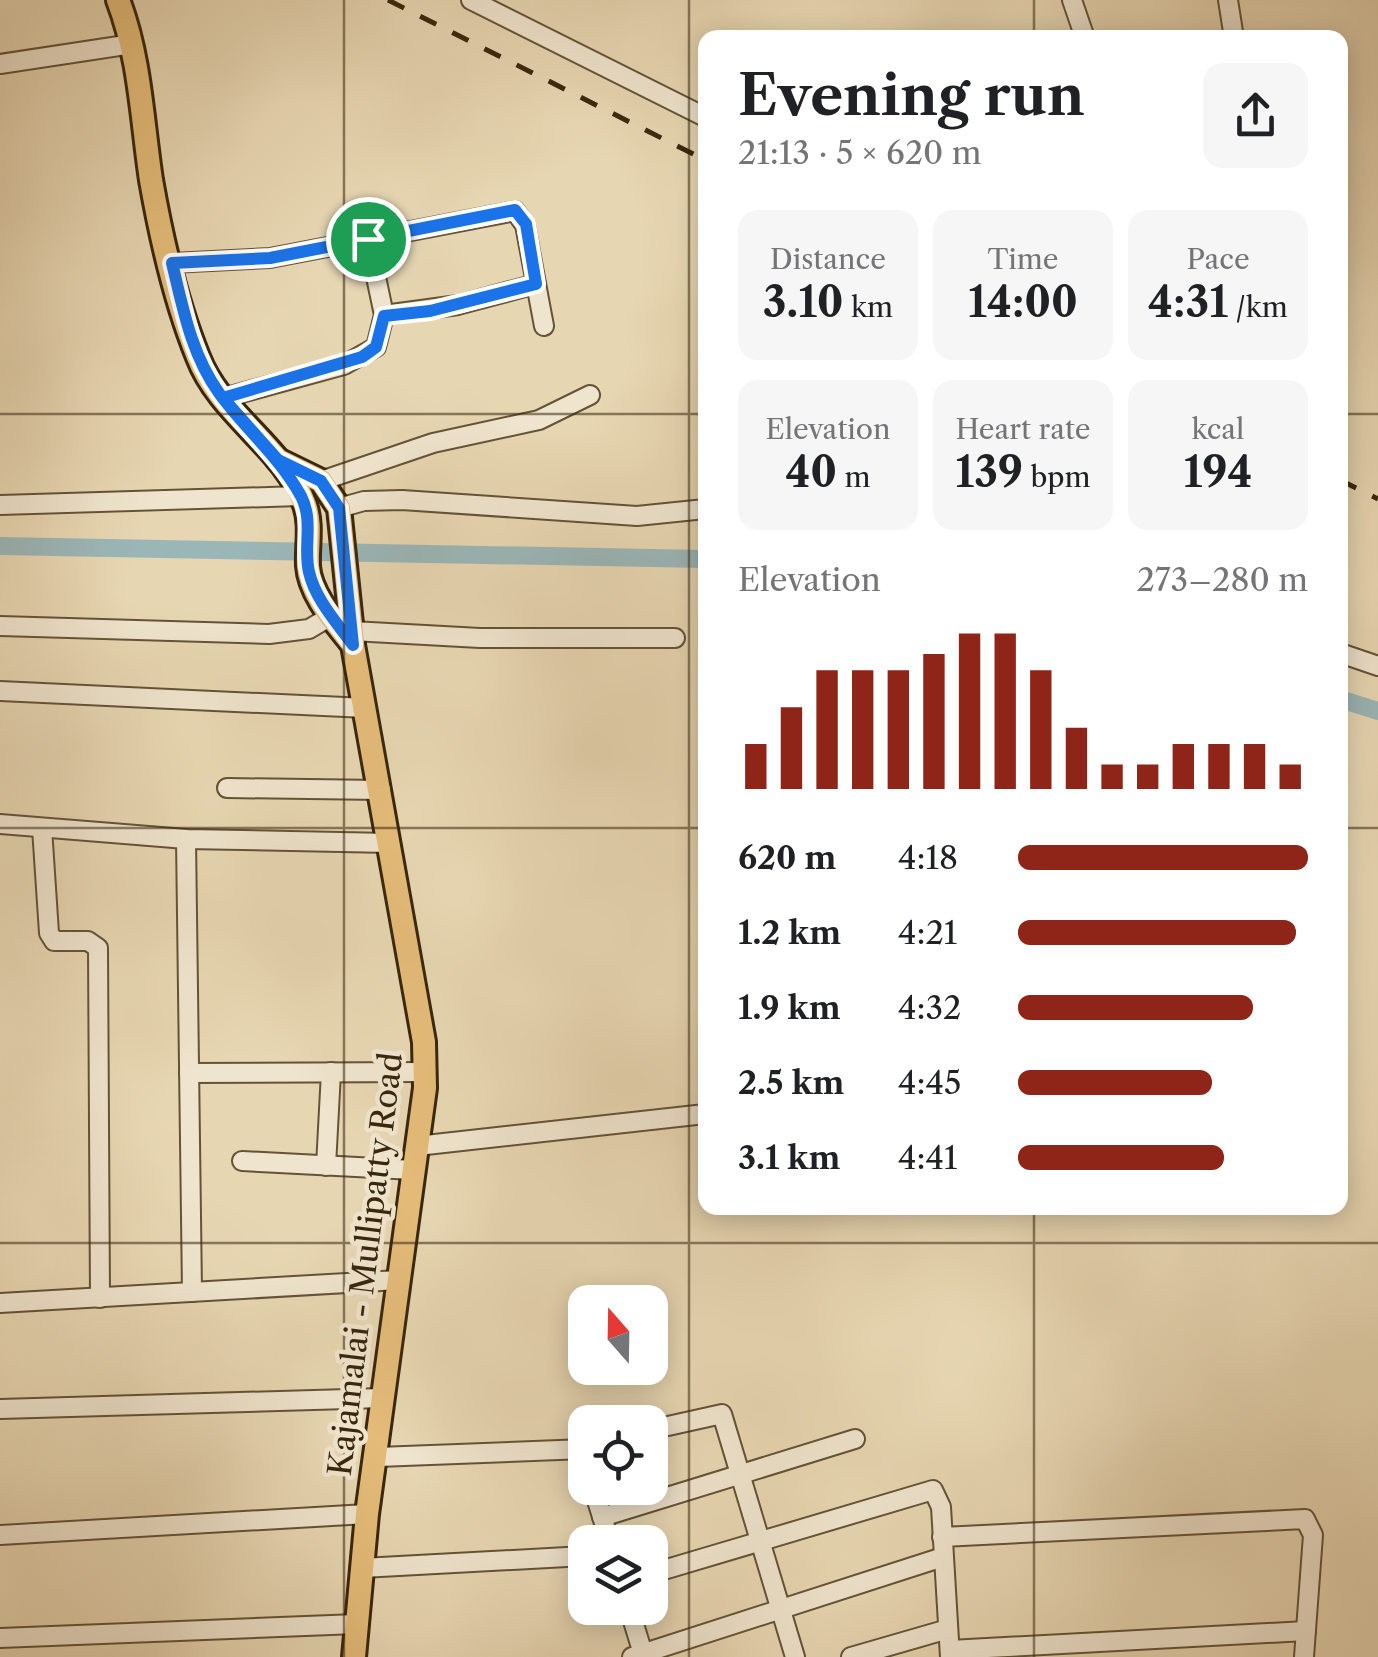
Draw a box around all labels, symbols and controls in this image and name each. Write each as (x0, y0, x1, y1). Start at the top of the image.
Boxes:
text: Evening run (738, 62, 1085, 129)
button: share (1203, 63, 1308, 168)
text: 21:13 · 5 × 620 m (738, 133, 982, 172)
pin (326, 197, 411, 282)
icon: arrive (341, 212, 396, 267)
text: Distance (770, 242, 886, 276)
text: Time (988, 242, 1058, 276)
text: Pace (1186, 242, 1250, 276)
text: 3.10 (763, 276, 843, 328)
text: 14:00 (968, 276, 1078, 328)
text: 4:31 (1148, 276, 1228, 328)
text: km (843, 290, 893, 324)
text: /km (1228, 290, 1288, 324)
text: Elevation (765, 412, 891, 446)
text: Heart rate (956, 412, 1090, 446)
text: kcal (1192, 412, 1244, 446)
text: 40 (785, 446, 837, 498)
text: 139 (955, 446, 1023, 498)
text: 194 (1184, 446, 1252, 498)
text: m (837, 460, 871, 494)
text: bpm (1023, 460, 1091, 494)
text: Elevation (738, 560, 881, 599)
text: 273–280 m (1136, 560, 1308, 599)
text: 620 m (738, 838, 836, 877)
text: 4:18 (898, 838, 958, 877)
text: 1.2 km (738, 913, 841, 952)
text: 4:21 (898, 913, 957, 952)
text: 1.9 km (738, 988, 841, 1027)
text: 4:32 (898, 988, 962, 1027)
street label: Kajamalai - Mullipatty Road (320, 1050, 410, 1478)
text: 2.5 km (738, 1063, 844, 1102)
text: 4:45 (898, 1063, 961, 1102)
text: 3.1 km (738, 1138, 840, 1177)
text: 4:41 (898, 1138, 957, 1177)
north arrow (568, 1285, 668, 1385)
map controls (568, 1285, 668, 1625)
button: locate (568, 1405, 668, 1505)
button: layers (568, 1525, 668, 1625)

